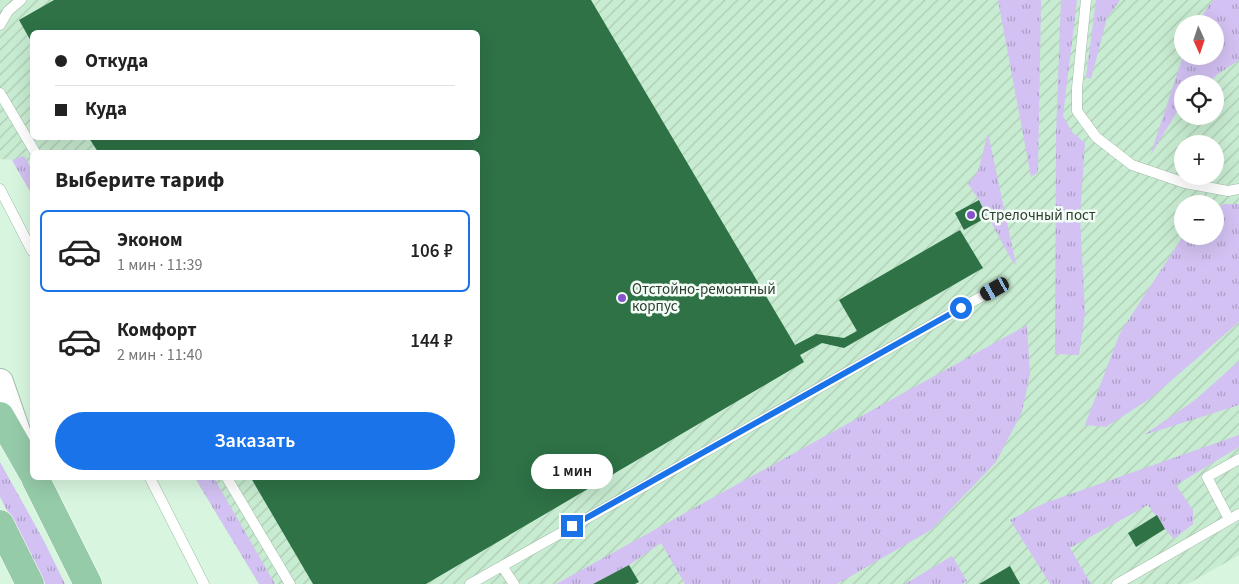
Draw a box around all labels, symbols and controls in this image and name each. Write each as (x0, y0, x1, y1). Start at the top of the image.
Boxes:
north arrow (1174, 15, 1224, 65)
map controls (1174, 15, 1224, 245)
text: Откуда (85, 48, 148, 75)
button: locate (1174, 75, 1224, 125)
text: Куда (85, 96, 127, 123)
button: + (1174, 135, 1224, 185)
text: Выберите тариф (55, 164, 225, 196)
button: − (1174, 195, 1224, 245)
place label: Стрелочный пост (981, 205, 1096, 226)
marker: Стрелочный пост (965, 209, 977, 221)
text: Эконом (117, 227, 183, 254)
icon: car (57, 229, 102, 274)
text: 106 ₽ (410, 238, 453, 265)
text: 1 мин · 11:39 (117, 254, 203, 276)
car (978, 275, 1011, 303)
place label: Отстойно-ремонтный корпус (632, 279, 776, 317)
marker: Отстойно-ремонтный корпус (616, 292, 628, 304)
route start (950, 297, 972, 319)
text: Комфорт (117, 317, 197, 344)
icon: car (57, 319, 102, 364)
text: 144 ₽ (410, 328, 453, 355)
text: 2 мин · 11:40 (117, 344, 203, 366)
button: Заказать (55, 412, 455, 470)
callout: 1 мин (531, 454, 613, 488)
text: 1 мин (552, 460, 592, 482)
route end (561, 515, 583, 537)

